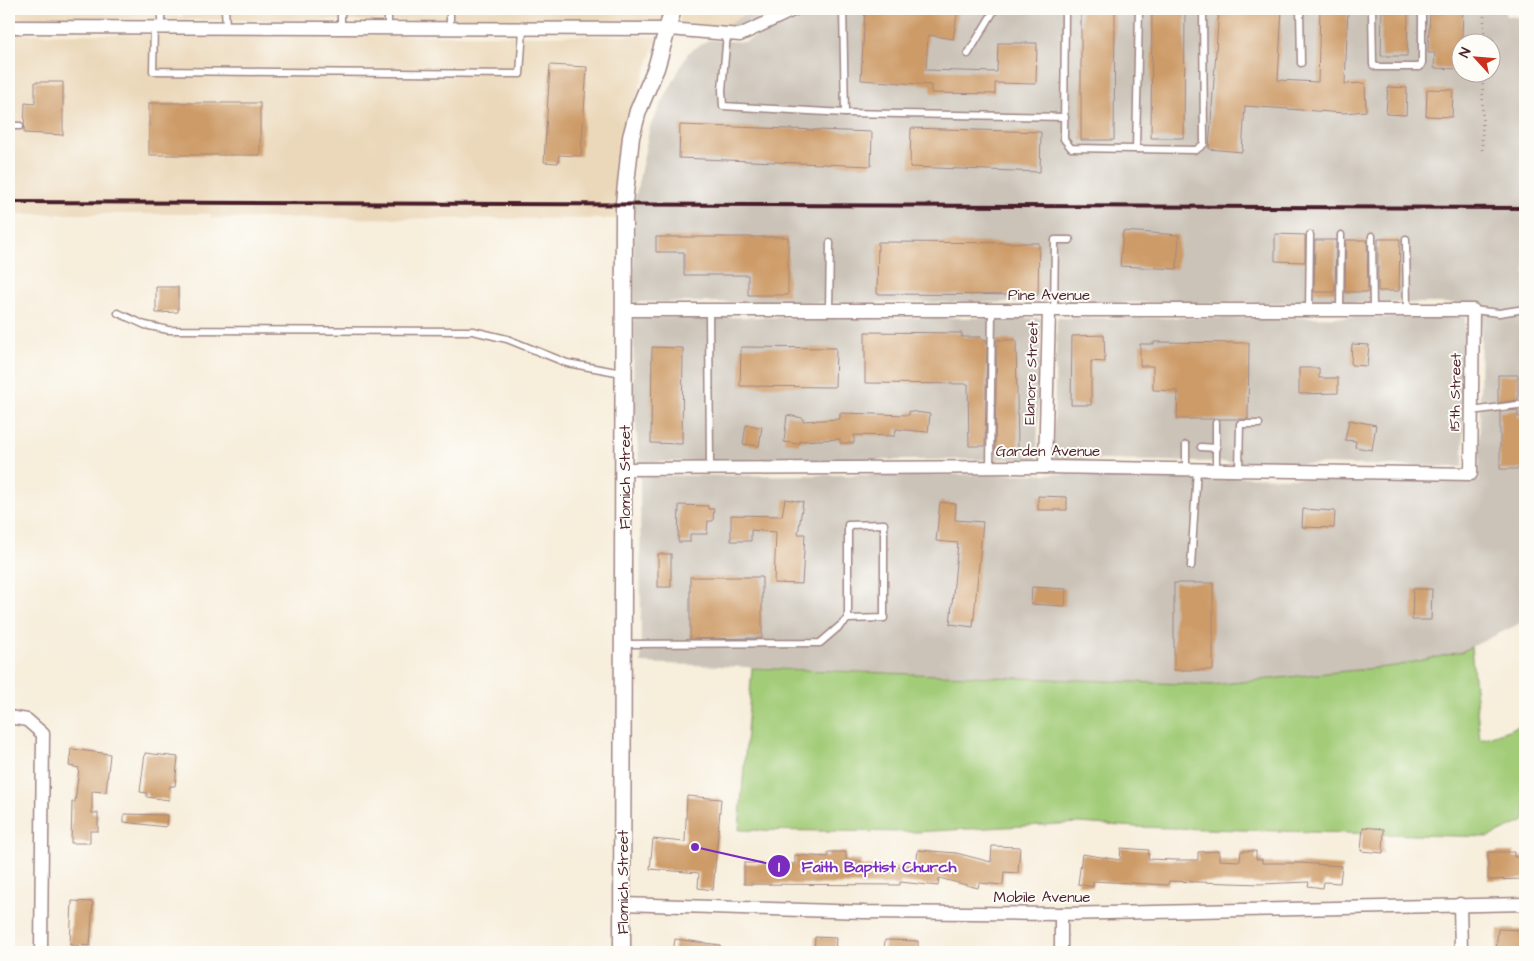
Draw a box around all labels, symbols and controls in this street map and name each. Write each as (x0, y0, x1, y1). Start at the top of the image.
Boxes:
north arrow (1452, 32, 1502, 82)
text: N (1454, 44, 1476, 61)
street label: Pine Avenue (1008, 285, 1090, 306)
street label: Elanore Street (1019, 321, 1044, 425)
street label: 15th Street (1444, 353, 1467, 431)
street label: Flomich Street (615, 425, 636, 529)
street label: Garden Avenue (996, 441, 1100, 462)
street label: Flomich Street (613, 830, 634, 934)
callout: Faith Baptist Church (767, 851, 967, 882)
text: Faith Baptist Church (802, 856, 958, 878)
text: 1 (778, 857, 780, 878)
street label: Mobile Avenue (994, 887, 1090, 908)

